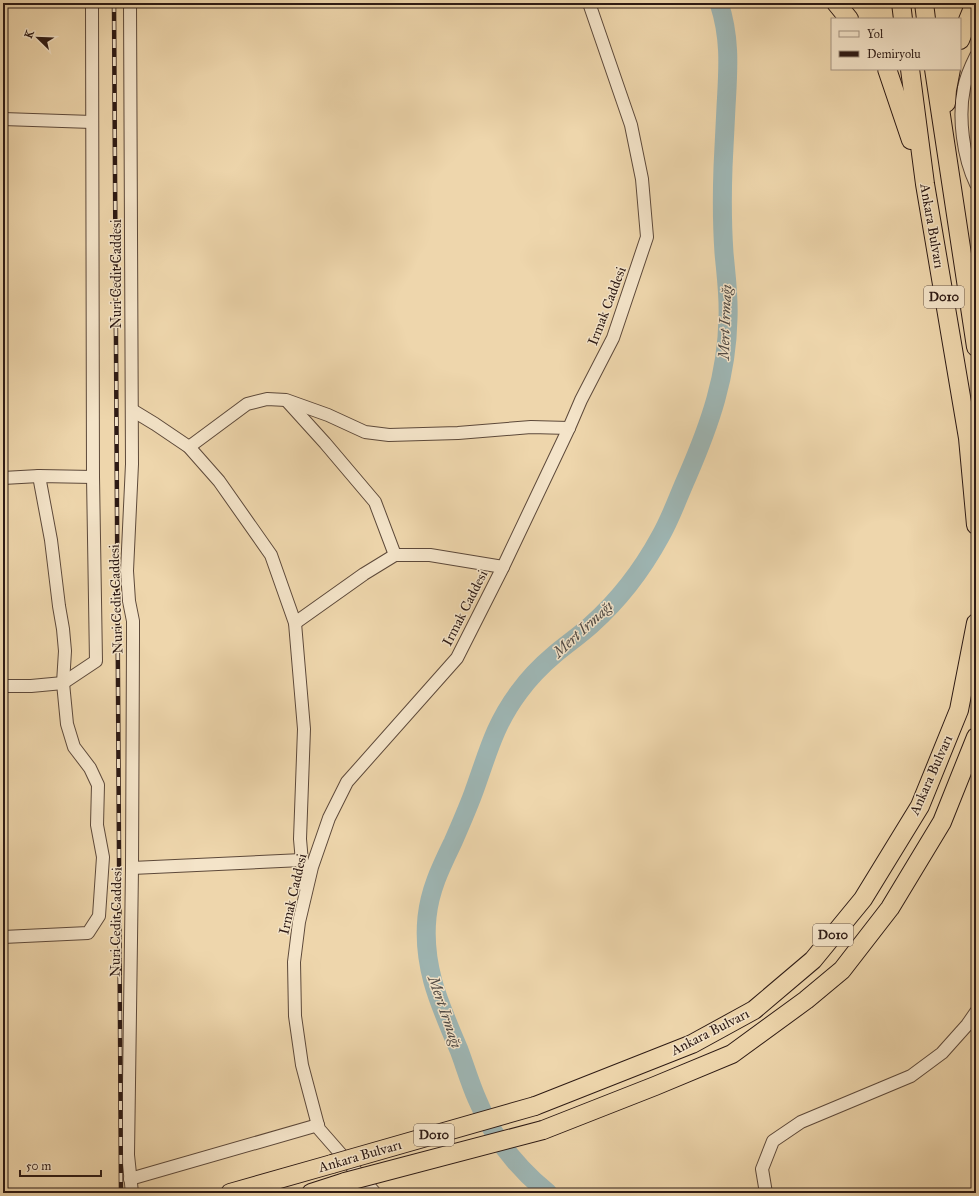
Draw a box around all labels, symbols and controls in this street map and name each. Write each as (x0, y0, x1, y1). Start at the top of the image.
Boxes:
north arrow (18, 18, 58, 58)
legend (831, 18, 961, 70)
text: K (22, 27, 37, 40)
text: Yol (867, 27, 884, 41)
text: Demiryolu (867, 47, 921, 61)
street label: Ankara Bulvarı (916, 181, 948, 270)
street label: Nuri Cedit Caddesi (108, 219, 125, 329)
street label: Irmak Caddesi (584, 264, 630, 348)
water label: Mert Irmağı (715, 283, 735, 362)
road number: D010 (924, 286, 964, 308)
street label: Nuri Cedit Caddesi (106, 544, 126, 654)
street label: Irmak Caddesi (439, 567, 491, 649)
water label: Mert Irmağı (548, 596, 617, 663)
street label: Ankara Bulvarı (905, 732, 956, 818)
street label: Irmak Caddesi (275, 852, 311, 936)
street label: Nuri Cedit Caddesi (107, 867, 125, 977)
road number: D010 (813, 924, 853, 946)
water label: Mert Irmağı (424, 972, 466, 1051)
street label: Ankara Bulvarı (667, 1005, 752, 1059)
road number: D010 (414, 1124, 454, 1146)
street label: Ankara Bulvarı (316, 1136, 404, 1176)
scale bar (20, 1152, 101, 1178)
text: 50 m (26, 1159, 51, 1173)

